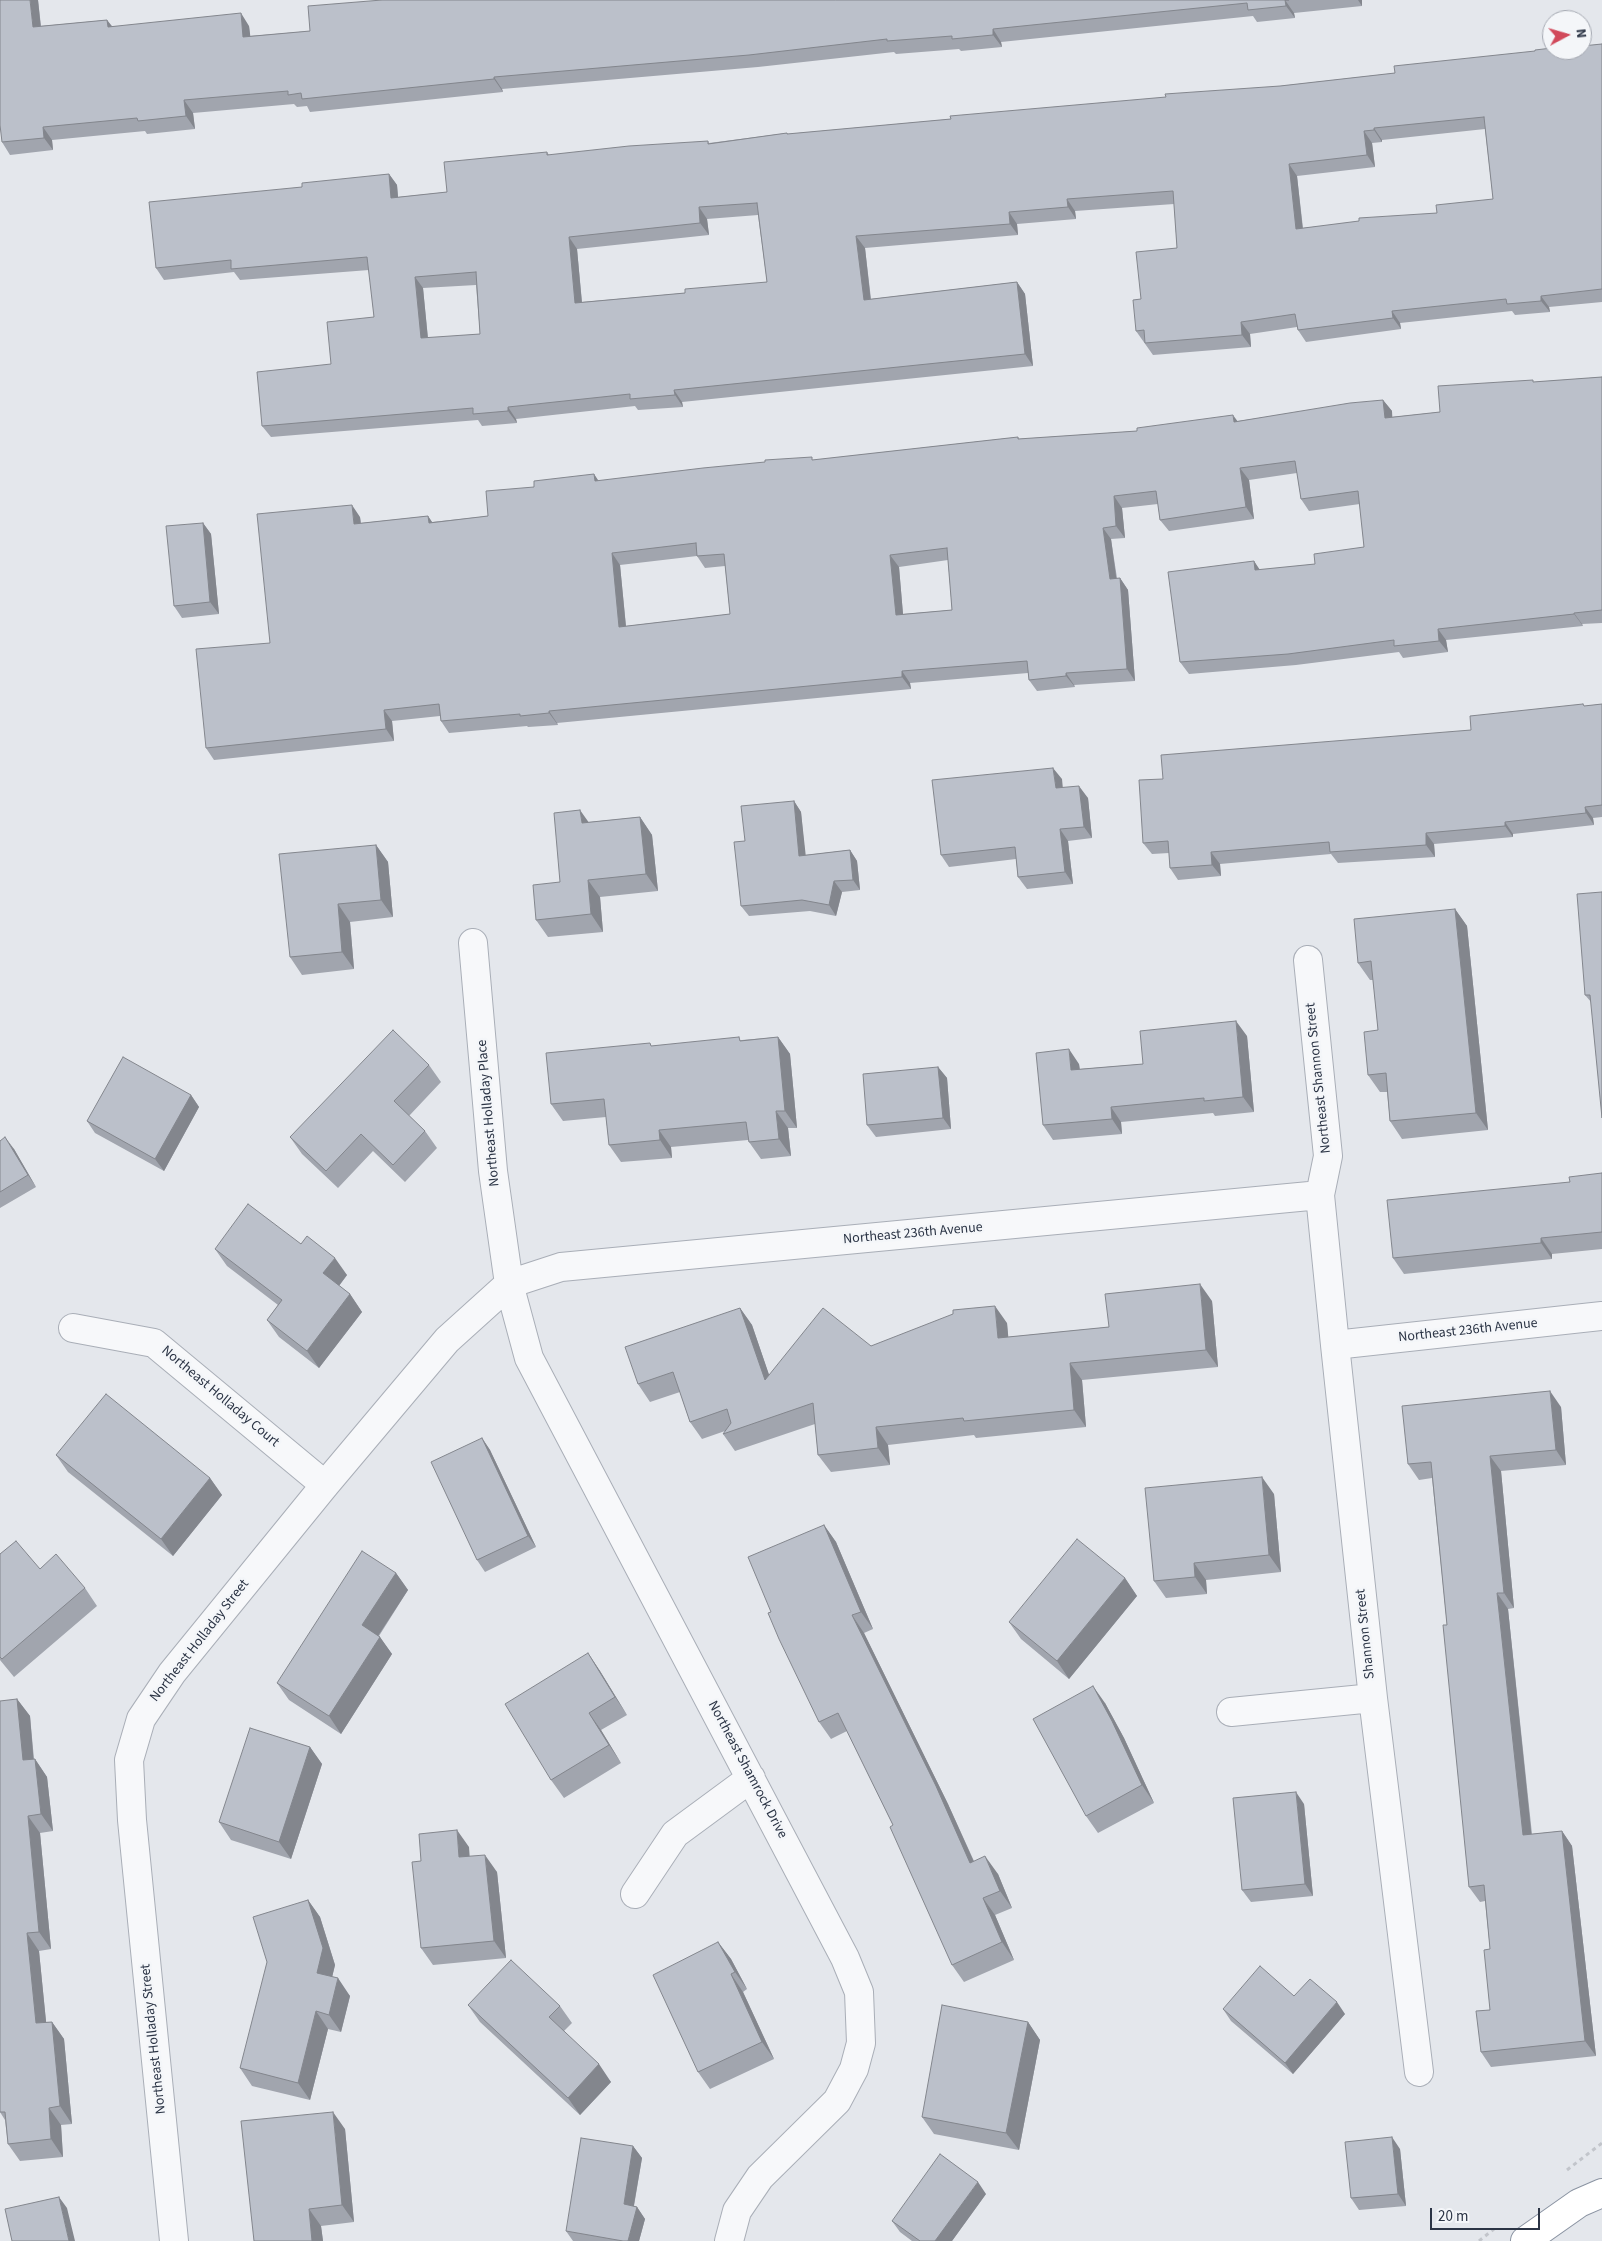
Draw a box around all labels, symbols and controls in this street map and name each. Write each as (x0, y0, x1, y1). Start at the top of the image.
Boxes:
north arrow (1542, 10, 1592, 60)
text: N (1570, 28, 1591, 39)
street label: Northeast Shannon Street (1303, 1002, 1335, 1154)
street label: Northeast Holladay Place (474, 1039, 504, 1187)
street label: Northeast 236th Avenue (843, 1220, 983, 1248)
street label: Northeast 236th Avenue (1398, 1315, 1538, 1347)
street label: Northeast Holladay Court (158, 1343, 282, 1451)
street label: Northeast Holladay Street (147, 1576, 253, 1706)
street label: Shannon Street (1353, 1588, 1379, 1680)
street label: Northeast Shamrock Drive (704, 1698, 790, 1842)
street label: Northeast Holladay Street (138, 1963, 170, 2115)
scale bar (1432, 2198, 1542, 2230)
text: 20 m (1438, 2206, 1468, 2227)

